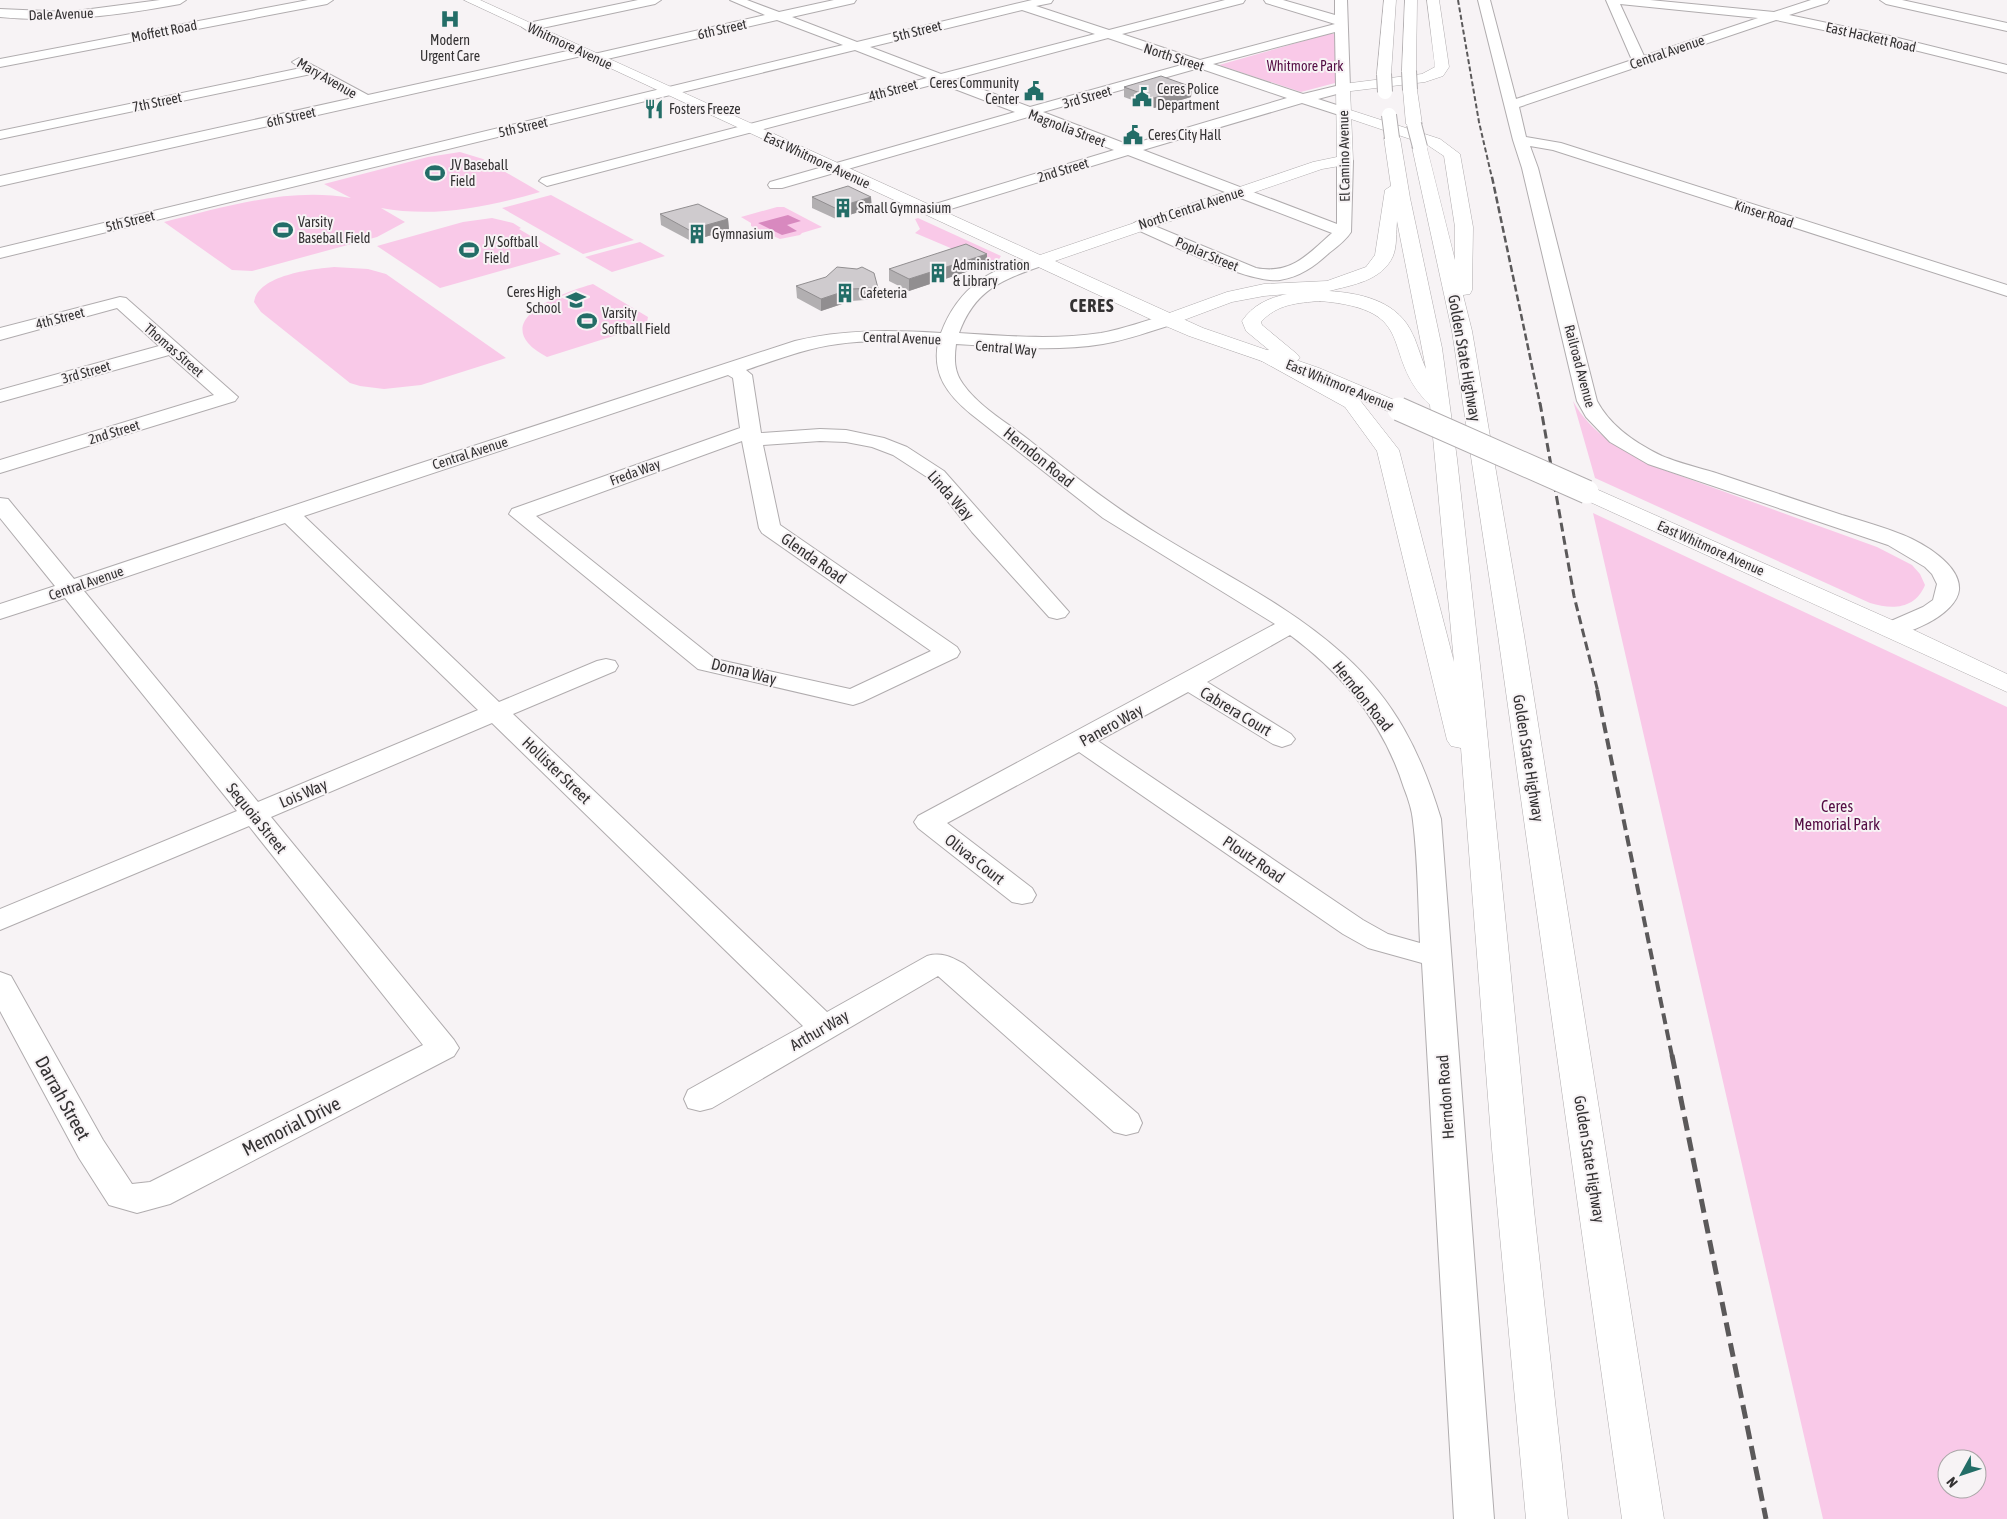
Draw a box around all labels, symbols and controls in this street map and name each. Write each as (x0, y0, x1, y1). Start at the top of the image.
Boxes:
street label: Dale Avenue (28, 5, 94, 23)
hospital icon: Modern Urgent Care (439, 8, 461, 30)
street label: 6th Street (696, 16, 748, 42)
street label: Moffett Road (130, 17, 198, 45)
street label: 5th Street (891, 17, 943, 45)
street label: Whitmore Avenue (525, 19, 615, 73)
street label: East Hackett Road (1824, 19, 1918, 55)
place label: Modern Urgent Care (420, 32, 480, 64)
street label: Central Avenue (1627, 32, 1707, 72)
street label: North Street (1142, 40, 1206, 74)
street label: Mary Avenue (294, 54, 360, 102)
park label: Whitmore Park (1267, 58, 1343, 74)
place label: Ceres Community Center (929, 75, 1020, 107)
street label: 4th Street (867, 76, 919, 104)
public building icon: Ceres Community Center (1023, 80, 1045, 102)
place label: Ceres Police Department (1157, 81, 1220, 113)
street label: 3rd Street (1061, 82, 1113, 112)
public building icon: Ceres Police Department (1131, 86, 1153, 108)
street label: 7th Street (131, 89, 183, 115)
restaurant icon: Fosters Freeze (643, 98, 665, 120)
place label: Fosters Freeze (669, 101, 741, 117)
street label: 6th Street (265, 104, 317, 130)
street label: Magnolia Street (1026, 106, 1108, 150)
street label: El Camino Avenue (1335, 110, 1353, 202)
street label: 5th Street (497, 114, 549, 140)
public building icon: Ceres City Hall (1122, 124, 1144, 146)
place label: Ceres City Hall (1148, 127, 1222, 143)
street label: East Whitmore Avenue (761, 128, 873, 192)
street label: 2nd Street (1035, 155, 1091, 185)
place label: JV Baseball Field (450, 157, 509, 189)
sports icon: JV Baseball Field (424, 162, 446, 184)
street label: North Central Avenue (1136, 183, 1246, 233)
building icon: Small Gymnasium (832, 197, 854, 219)
street label: Kinser Road (1733, 197, 1795, 231)
place label: Small Gymnasium (858, 200, 951, 216)
street label: 5th Street (104, 207, 156, 235)
place label: Varsity Baseball Field (298, 214, 370, 246)
sports icon: Varsity Baseball Field (272, 219, 294, 241)
building icon: Gymnasium (686, 223, 708, 245)
place label: Gymnasium (712, 226, 774, 242)
place label: JV Softball Field (484, 234, 538, 266)
street label: Poplar Street (1173, 234, 1241, 274)
sports icon: JV Softball Field (458, 239, 480, 261)
place label: Administration & Library (953, 257, 1030, 289)
building icon: Administration & Library (927, 262, 949, 284)
building icon: Cafeteria (834, 282, 856, 304)
place label: Ceres High School (507, 284, 561, 316)
place label: Cafeteria (860, 285, 907, 301)
school or university icon: Ceres High School (565, 289, 587, 311)
street label: Golden State Highway (1444, 293, 1485, 423)
district label: CERES (1070, 295, 1115, 316)
street label: 4th Street (34, 304, 86, 332)
place label: Varsity Softball Field (602, 305, 670, 337)
sports icon: Varsity Softball Field (576, 310, 598, 332)
street label: Thomas Street (141, 320, 207, 380)
street label: Railroad Avenue (1561, 323, 1599, 409)
street label: Central Avenue (863, 329, 941, 347)
street label: Central Way (975, 337, 1038, 359)
street label: East Whitmore Avenue (1284, 356, 1396, 414)
street label: 3rd Street (60, 357, 112, 387)
street label: 2nd Street (86, 417, 142, 447)
street label: Herndon Road (1000, 423, 1078, 491)
street label: Central Avenue (430, 433, 510, 473)
street label: Freda Way (607, 455, 663, 489)
street label: Linda Way (923, 467, 978, 524)
street label: East Whitmore Avenue (1655, 517, 1767, 579)
street label: Glenda Road (778, 529, 850, 587)
street label: Central Avenue (46, 563, 126, 603)
street label: Donna Way (709, 654, 779, 689)
street label: Herndon Road (1329, 657, 1397, 735)
street label: Cabrera Court (1197, 683, 1275, 739)
street label: Golden State Highway (1509, 693, 1548, 823)
street label: Panero Way (1076, 700, 1147, 751)
street label: Hollister Street (519, 733, 595, 807)
street label: Lois Way (276, 775, 330, 812)
street label: Sequoia Street (222, 779, 291, 858)
park label: Ceres Memorial Park (1794, 797, 1880, 833)
street label: Olivas Court (942, 830, 1009, 888)
street label: Ploutz Road (1220, 832, 1288, 886)
street label: Arthur Way (787, 1006, 852, 1055)
street label: Darrah Street (31, 1052, 95, 1144)
street label: Herndon Road (1433, 1054, 1457, 1140)
street label: Memorial Drive (238, 1092, 344, 1160)
street label: Golden State Highway (1570, 1094, 1609, 1224)
north arrow (1937, 1449, 1987, 1499)
text: N (1943, 1474, 1961, 1491)

